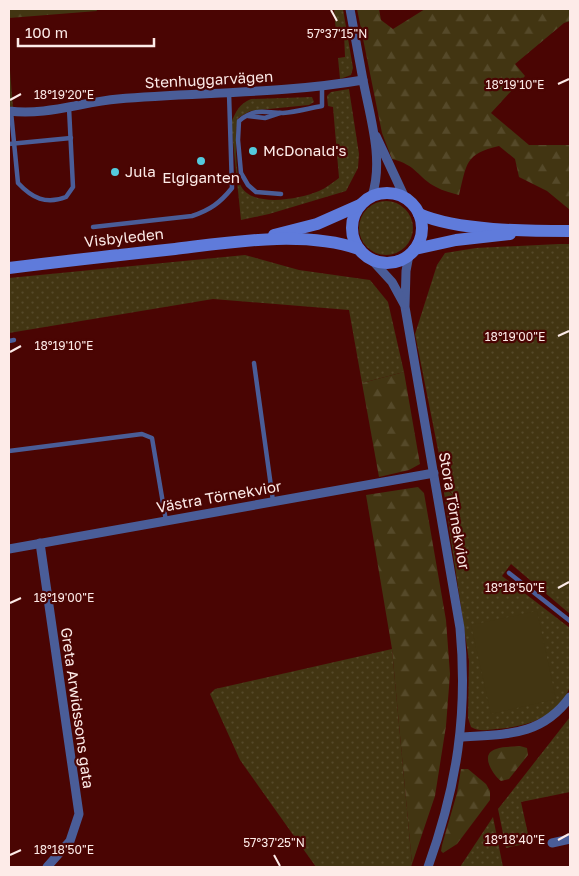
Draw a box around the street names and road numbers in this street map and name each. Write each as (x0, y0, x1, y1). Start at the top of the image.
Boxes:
street label: Stenhuggarvägen (144, 67, 274, 91)
street label: Visbyleden (83, 224, 165, 250)
street label: Stora Törnekvior (436, 451, 474, 571)
street label: Västra Törnekvior (155, 476, 283, 516)
street label: Greta Arwidssons gata (58, 626, 98, 790)

